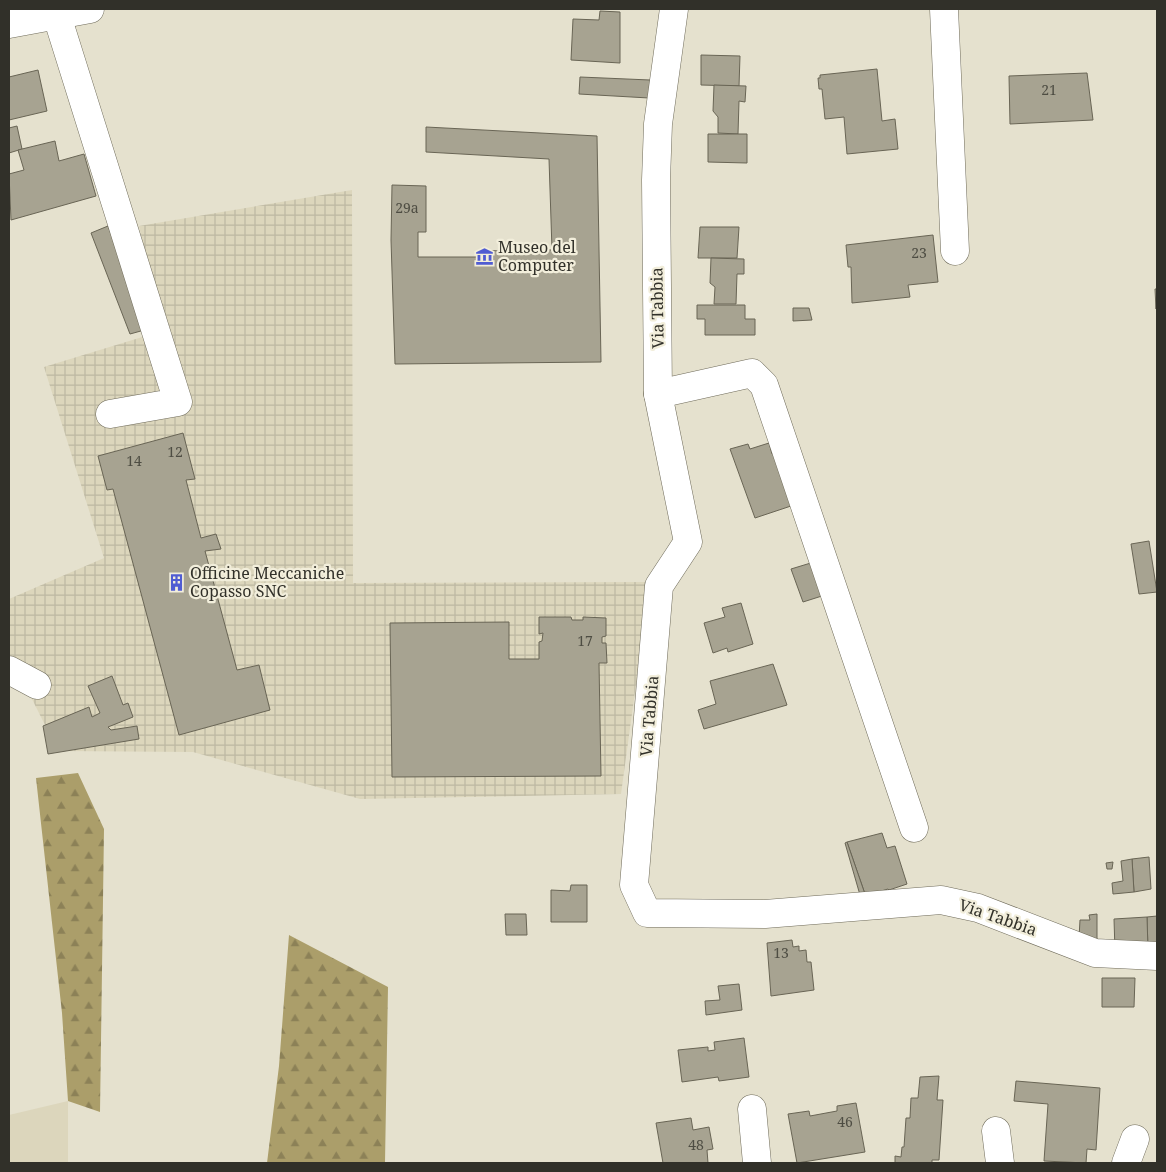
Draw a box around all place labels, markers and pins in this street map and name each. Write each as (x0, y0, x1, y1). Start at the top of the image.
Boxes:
place label: Museo del Computer (498, 236, 576, 276)
museum icon: Museo del Computer (474, 246, 494, 266)
place label: Officine Meccaniche Copasso SNC (190, 562, 344, 602)
building icon: Officine Meccaniche Copasso SNC (166, 572, 186, 592)

